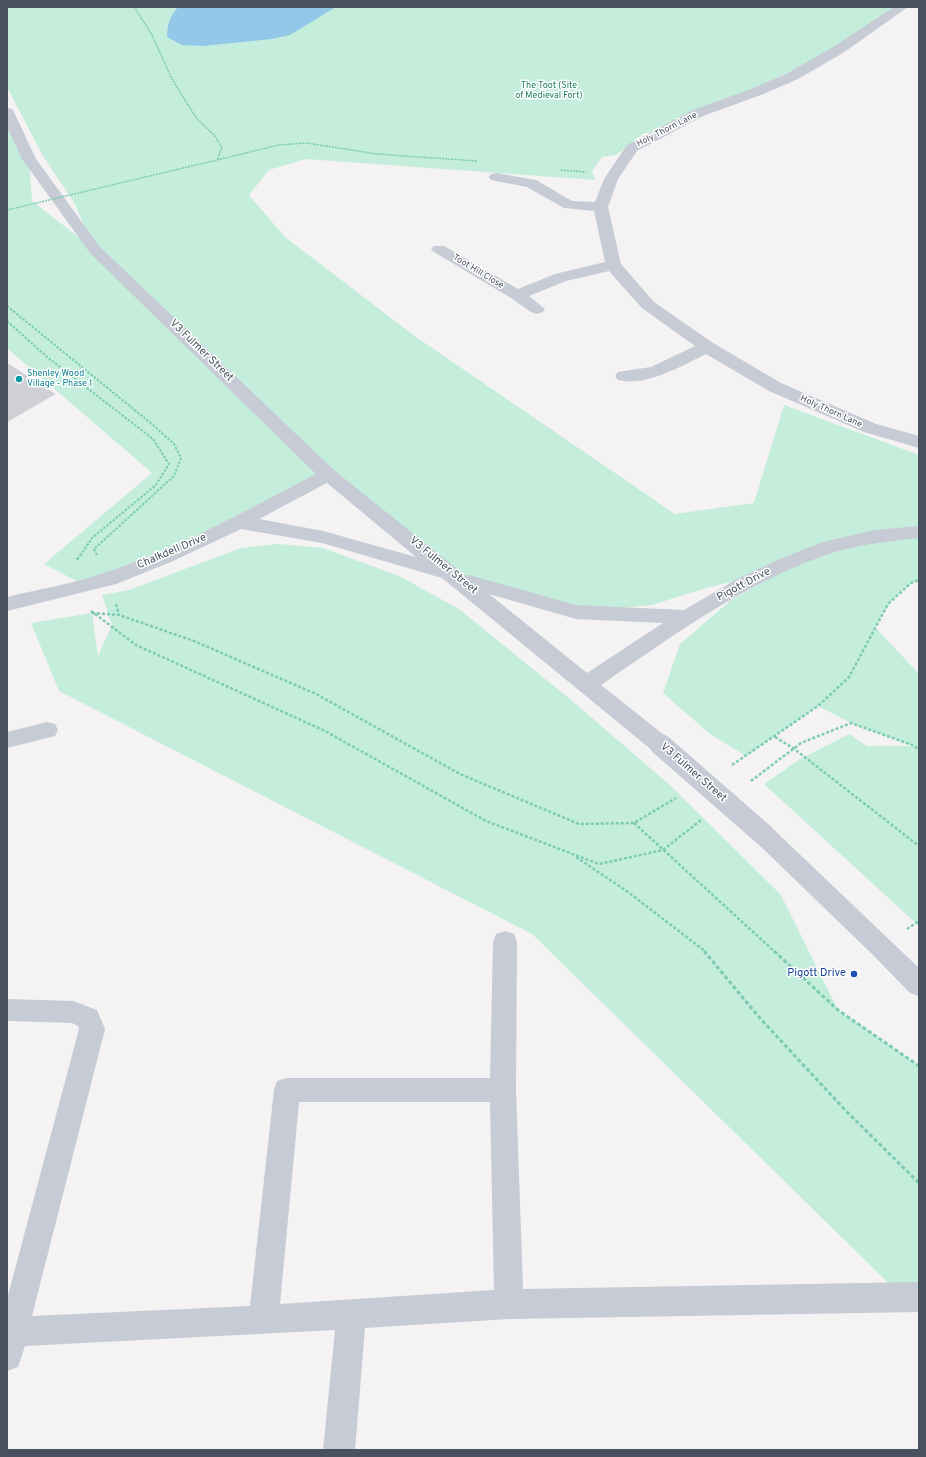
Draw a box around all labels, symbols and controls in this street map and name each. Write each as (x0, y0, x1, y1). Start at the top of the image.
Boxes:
park label: The Toot (Site of Medieval Fort) (515, 81, 583, 102)
street label: Holy Thorn Lane (635, 110, 699, 150)
street label: Toot Hill Close (451, 253, 505, 291)
street label: V3 Fulmer Street (166, 317, 236, 385)
place label: Shenley Wood Village - Phase 1 (27, 369, 92, 390)
marker: Shenley Wood Village - Phase 1 (14, 374, 24, 384)
street label: Holy Thorn Lane (798, 394, 864, 430)
street label: Chalkdell Drive (135, 531, 209, 573)
street label: V3 Fulmer Street (406, 535, 480, 597)
street label: Pigott Drive (715, 565, 773, 605)
street label: V3 Fulmer Street (657, 741, 729, 805)
place label: Pigott Drive (787, 967, 846, 981)
marker: Pigott Drive (849, 969, 859, 979)

